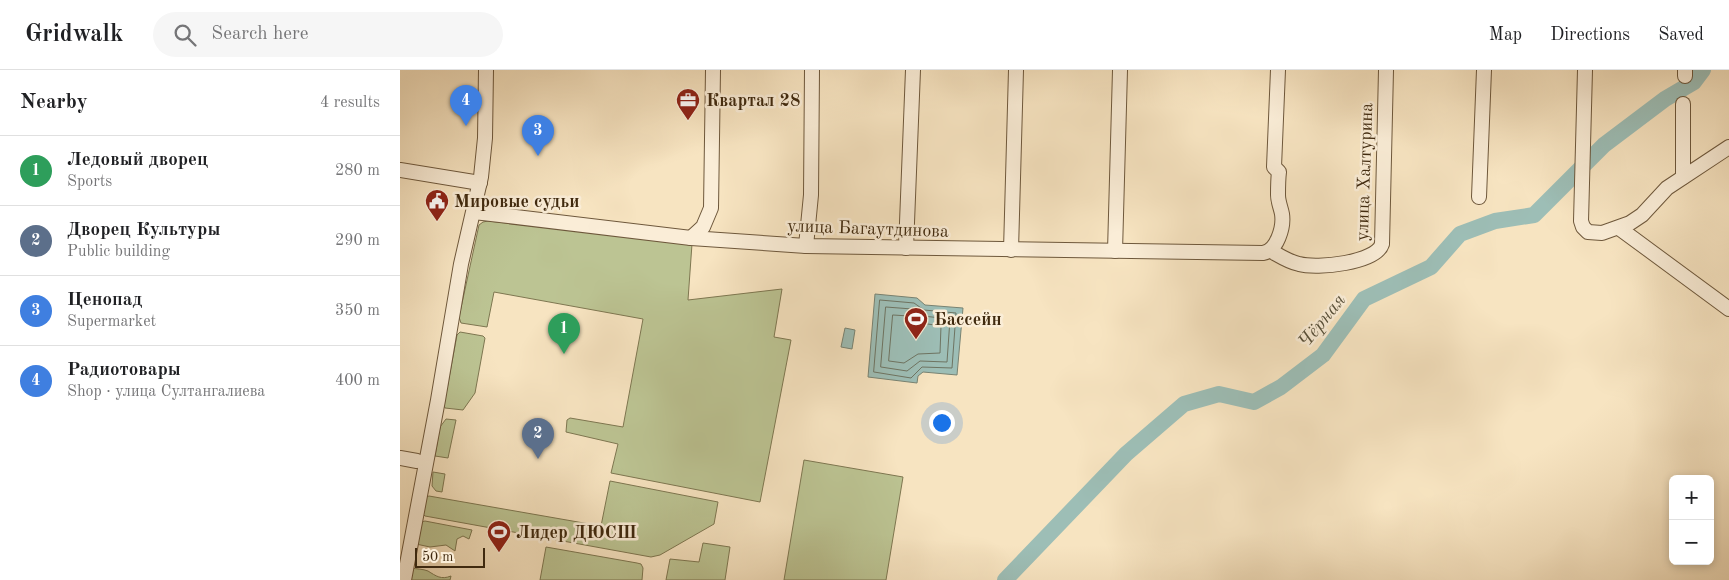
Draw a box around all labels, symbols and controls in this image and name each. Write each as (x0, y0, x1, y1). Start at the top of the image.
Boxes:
search box (153, 12, 503, 57)
icon: search (171, 21, 199, 49)
text: Gridwalk (25, 23, 123, 47)
text: Search here (211, 25, 309, 44)
text: Map (1489, 26, 1522, 44)
text: Directions (1550, 26, 1630, 44)
text: Saved (1658, 26, 1704, 44)
pin: 4 (450, 85, 482, 126)
office icon: Квартал 28 (675, 87, 701, 121)
text: Nearby (20, 92, 88, 113)
place label: Квартал 28 (706, 92, 800, 110)
text: 4 results (320, 95, 380, 111)
street label: улица Халтурина (1354, 102, 1376, 241)
pin: 3 (522, 115, 554, 156)
text: Ледовый дворец (67, 151, 208, 170)
text: 1 (31, 163, 41, 179)
text: 280 m (335, 163, 380, 179)
text: Sports (67, 174, 112, 190)
public building icon: Мировые судьи (424, 188, 450, 222)
place label: Мировые судьи (454, 193, 579, 211)
street label: улица Багаутдинова (787, 217, 949, 241)
text: Дворец Культуры (67, 221, 220, 240)
text: 2 (31, 233, 41, 249)
text: 290 m (335, 233, 380, 249)
text: Public building (67, 244, 170, 260)
text: Ценопад (67, 291, 142, 310)
water label: Чёрная (1296, 291, 1350, 352)
text: 3 (31, 303, 41, 319)
text: 350 m (335, 303, 380, 319)
sports icon: Бассейн (903, 306, 929, 340)
place label: Бассейн (934, 311, 1002, 329)
pin: 1 (548, 313, 580, 354)
text: Supermarket (67, 314, 156, 330)
text: Радиотовары (67, 361, 181, 380)
text: 4 (31, 373, 41, 389)
text: 400 m (335, 373, 380, 389)
text: Shop · улица Султангалиева (67, 384, 265, 400)
your location (929, 410, 955, 436)
pin: 2 (522, 418, 554, 459)
map controls (1669, 475, 1714, 565)
button: + (1669, 475, 1714, 520)
sports icon: Лидер ДЮСШ (486, 519, 512, 553)
button: − (1669, 520, 1714, 565)
place label: Лидер ДЮСШ (516, 524, 637, 542)
scale bar (415, 545, 485, 568)
text: 50 m (422, 550, 453, 564)

